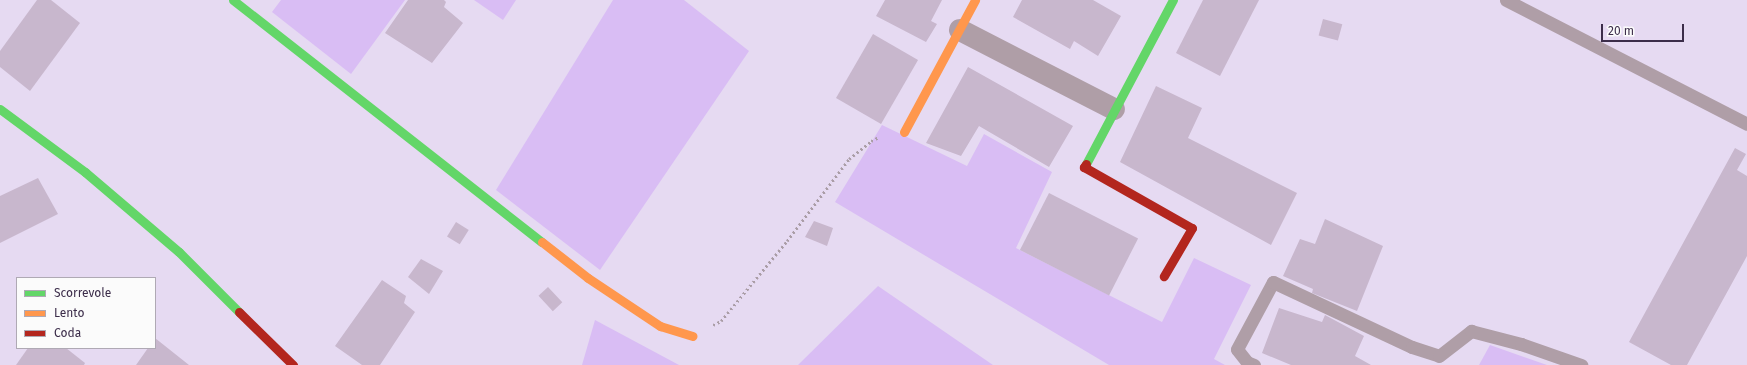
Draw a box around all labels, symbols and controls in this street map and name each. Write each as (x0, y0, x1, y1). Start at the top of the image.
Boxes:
scale bar (1603, 16, 1686, 42)
text: 20 m (1608, 24, 1634, 38)
legend (16, 277, 156, 349)
text: Scorrevole (54, 286, 111, 300)
text: Lento (54, 306, 84, 320)
text: Coda (54, 326, 81, 340)

